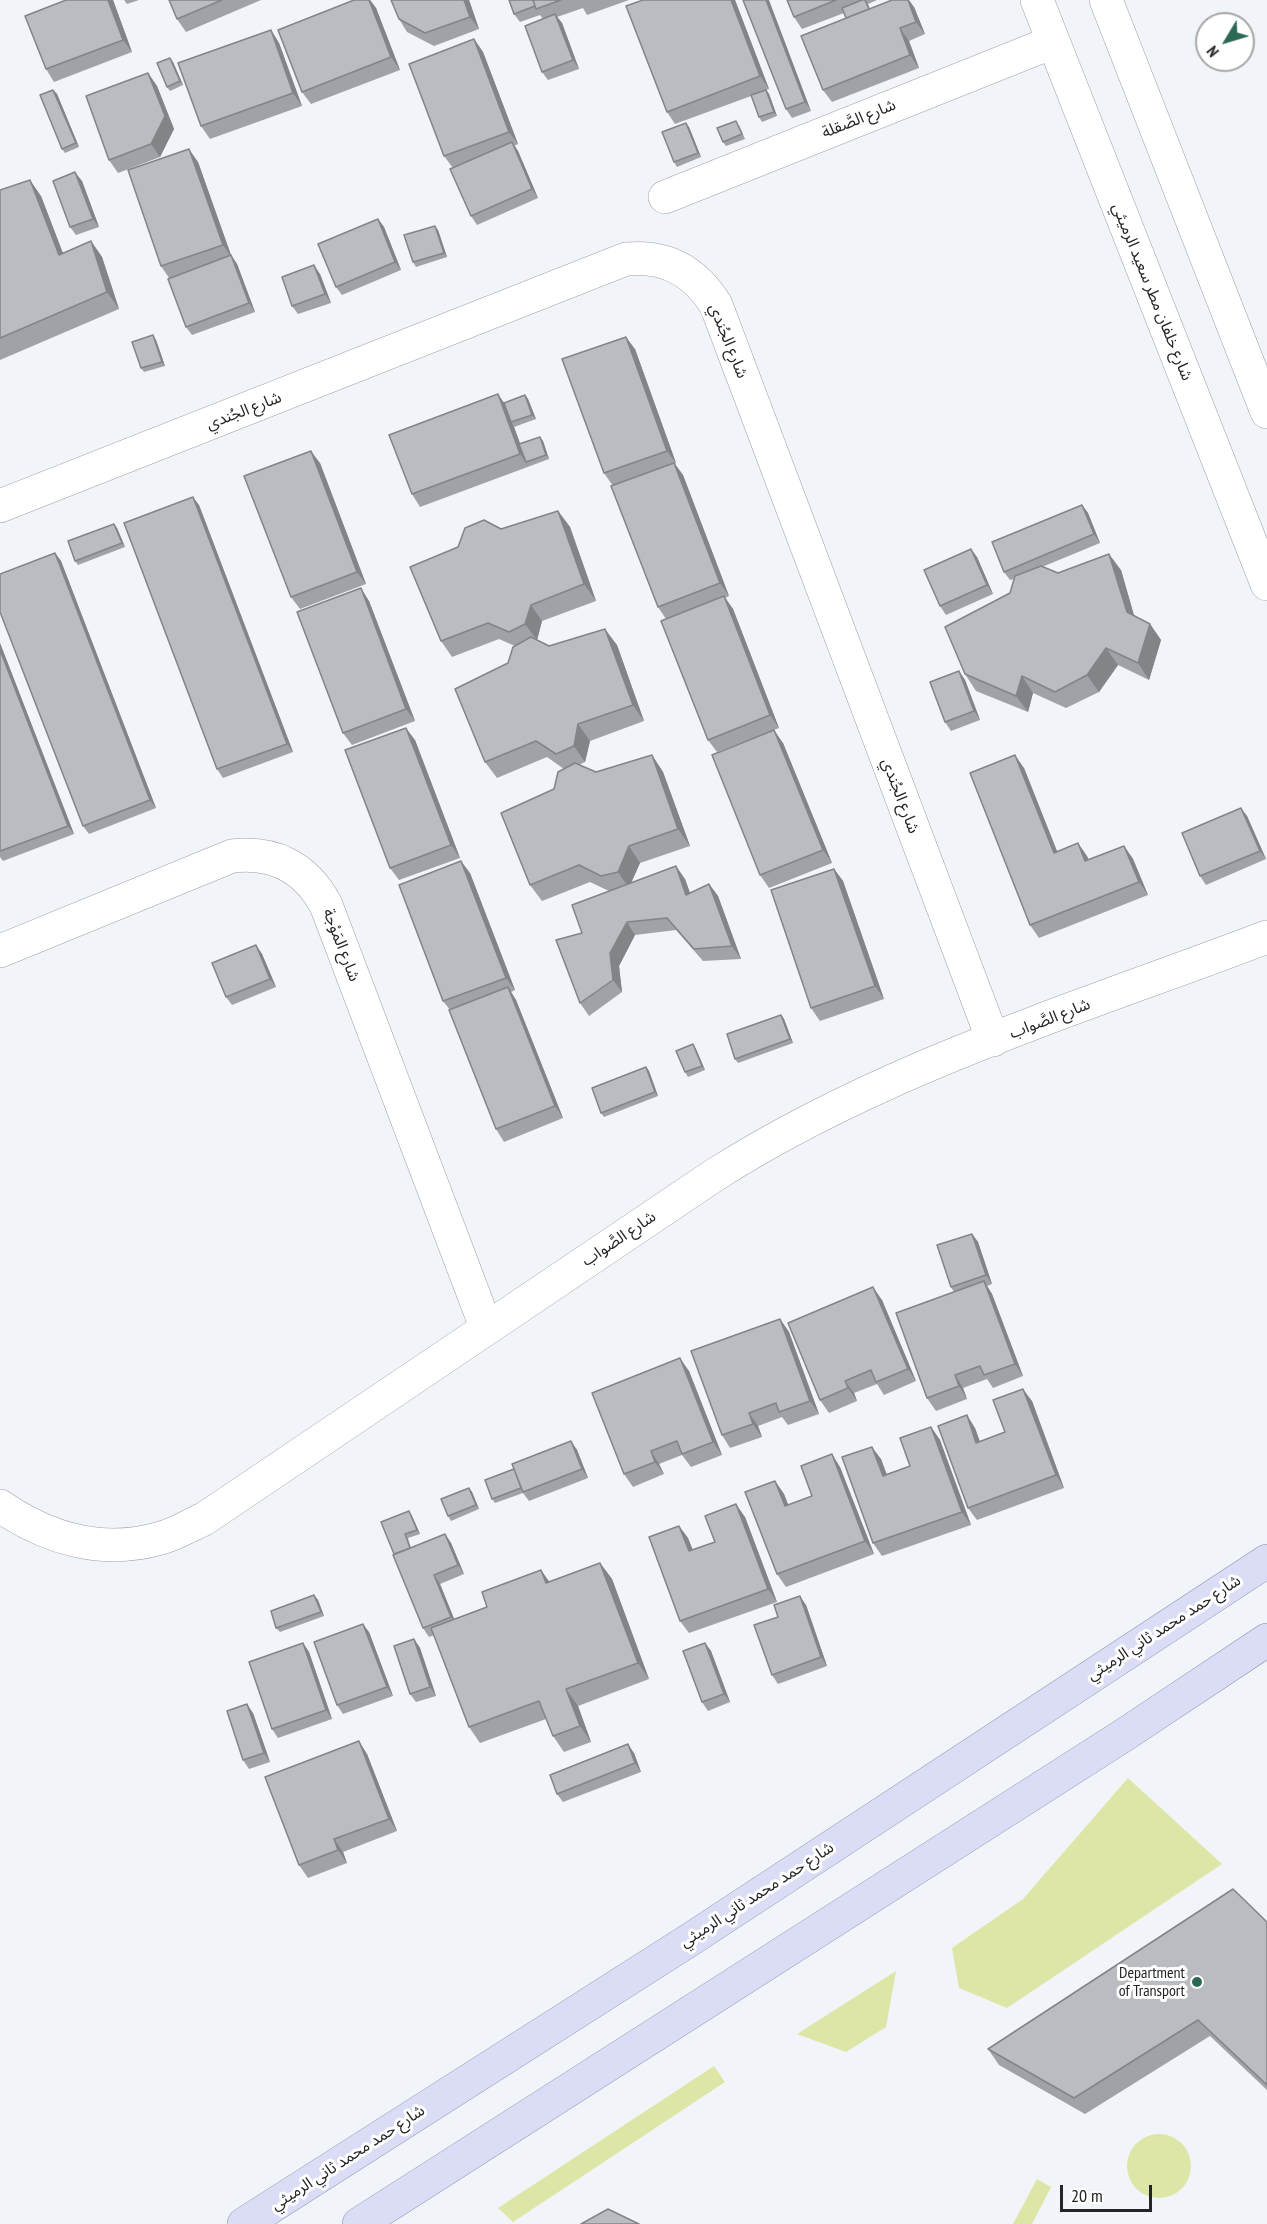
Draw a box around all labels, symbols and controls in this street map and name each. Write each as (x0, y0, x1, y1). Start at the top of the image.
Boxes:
north arrow (1195, 12, 1255, 72)
text: N (1202, 42, 1223, 61)
street label: شارع الصَّقلة (819, 95, 899, 143)
street label: شارع خلفان مطر سعيد الرميثي (1108, 200, 1196, 384)
street label: شارع الجُندي (704, 301, 752, 381)
street label: شارع الجُندي (204, 388, 284, 434)
street label: شارع الجُندي (877, 756, 923, 836)
street label: شارع المَوْجة (318, 906, 364, 984)
street label: شارع الصَّواب (1007, 995, 1093, 1043)
street label: شارع الصَّواب (578, 1207, 660, 1271)
street label: شارع حمد محمد ثاني الرميثي (1083, 1571, 1245, 1685)
street label: شارع حمد محمد ثاني الرميثي (676, 1838, 838, 1952)
place label: Department of Transport (1119, 1963, 1185, 2001)
marker: Department of Transport (1190, 1975, 1204, 1989)
street label: شارع حمد محمد ثاني الرميثي (267, 2101, 429, 2215)
scale bar (1063, 2173, 1154, 2211)
text: 20 m (1071, 2184, 1103, 2207)

